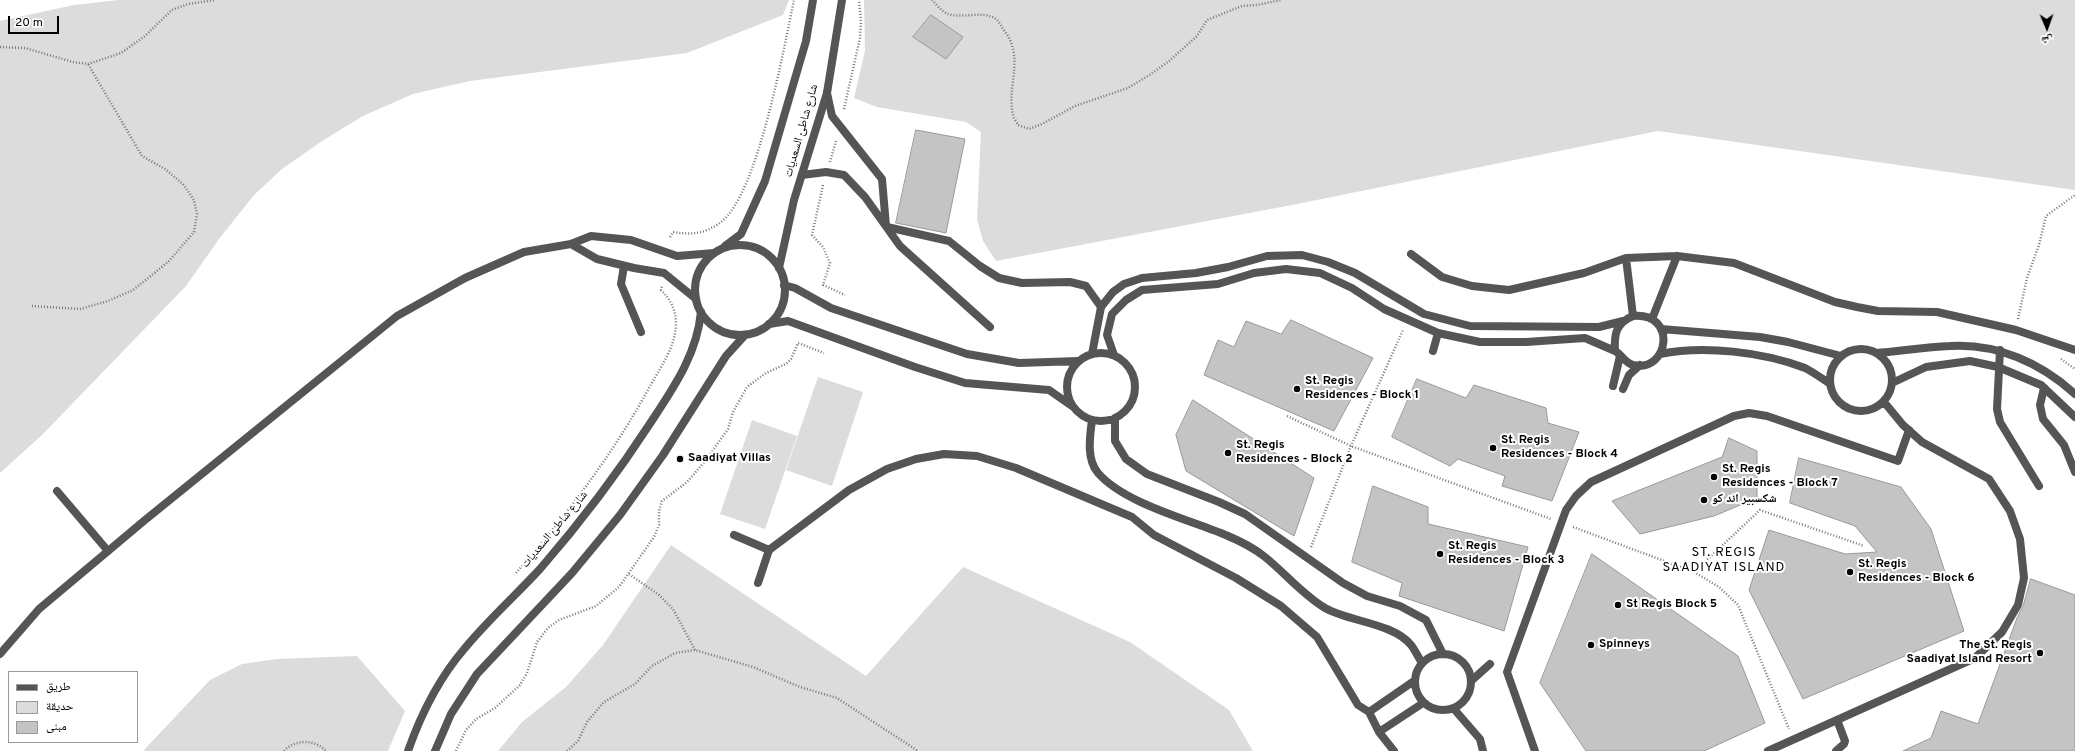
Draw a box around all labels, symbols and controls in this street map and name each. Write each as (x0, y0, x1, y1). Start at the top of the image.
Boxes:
scale bar (10, 8, 61, 34)
north arrow (2027, 8, 2067, 48)
text: 20 m (15, 15, 43, 31)
text: ش (2041, 33, 2054, 47)
street label: شارع شاطئ السعديات (782, 83, 822, 179)
place label: St. Regis Residences - Block 1 (1305, 375, 1419, 403)
marker: St. Regis Residences - Block 1 (1292, 384, 1302, 394)
place label: St. Regis Residences - Block 4 (1501, 434, 1618, 462)
place label: St. Regis Residences - Block 2 (1236, 439, 1353, 467)
marker: St. Regis Residences - Block 4 (1488, 443, 1498, 453)
marker: St. Regis Residences - Block 2 (1223, 448, 1233, 458)
place label: Saadiyat Villas (688, 452, 771, 466)
marker: Saadiyat Villas (675, 454, 685, 464)
place label: St. Regis Residences - Block 7 (1722, 463, 1838, 491)
marker: St. Regis Residences - Block 7 (1709, 472, 1719, 482)
street label: شارع شاطئ السعديات (519, 489, 591, 571)
place label: شكسبير اند كو (1712, 493, 1777, 507)
marker: شكسبير اند كو (1699, 495, 1709, 505)
place label: St. Regis Residences - Block 3 (1448, 540, 1565, 568)
district label: ST. REGIS SAADIYAT ISLAND (1663, 545, 1785, 576)
marker: St. Regis Residences - Block 3 (1435, 549, 1445, 559)
place label: St. Regis Residences - Block 6 (1858, 558, 1975, 586)
marker: St. Regis Residences - Block 6 (1845, 567, 1855, 577)
place label: St Regis Block 5 (1626, 598, 1717, 612)
marker: St Regis Block 5 (1613, 600, 1623, 610)
place label: Spinneys (1599, 638, 1650, 652)
place label: The St. Regis Saadiyat Island Resort (1907, 639, 2032, 667)
marker: Spinneys (1586, 640, 1596, 650)
marker: The St. Regis Saadiyat Island Resort (2035, 648, 2045, 658)
legend (8, 671, 138, 743)
text: طريق (46, 679, 71, 695)
text: حديقة (46, 699, 74, 715)
text: مبنى (46, 719, 67, 735)

